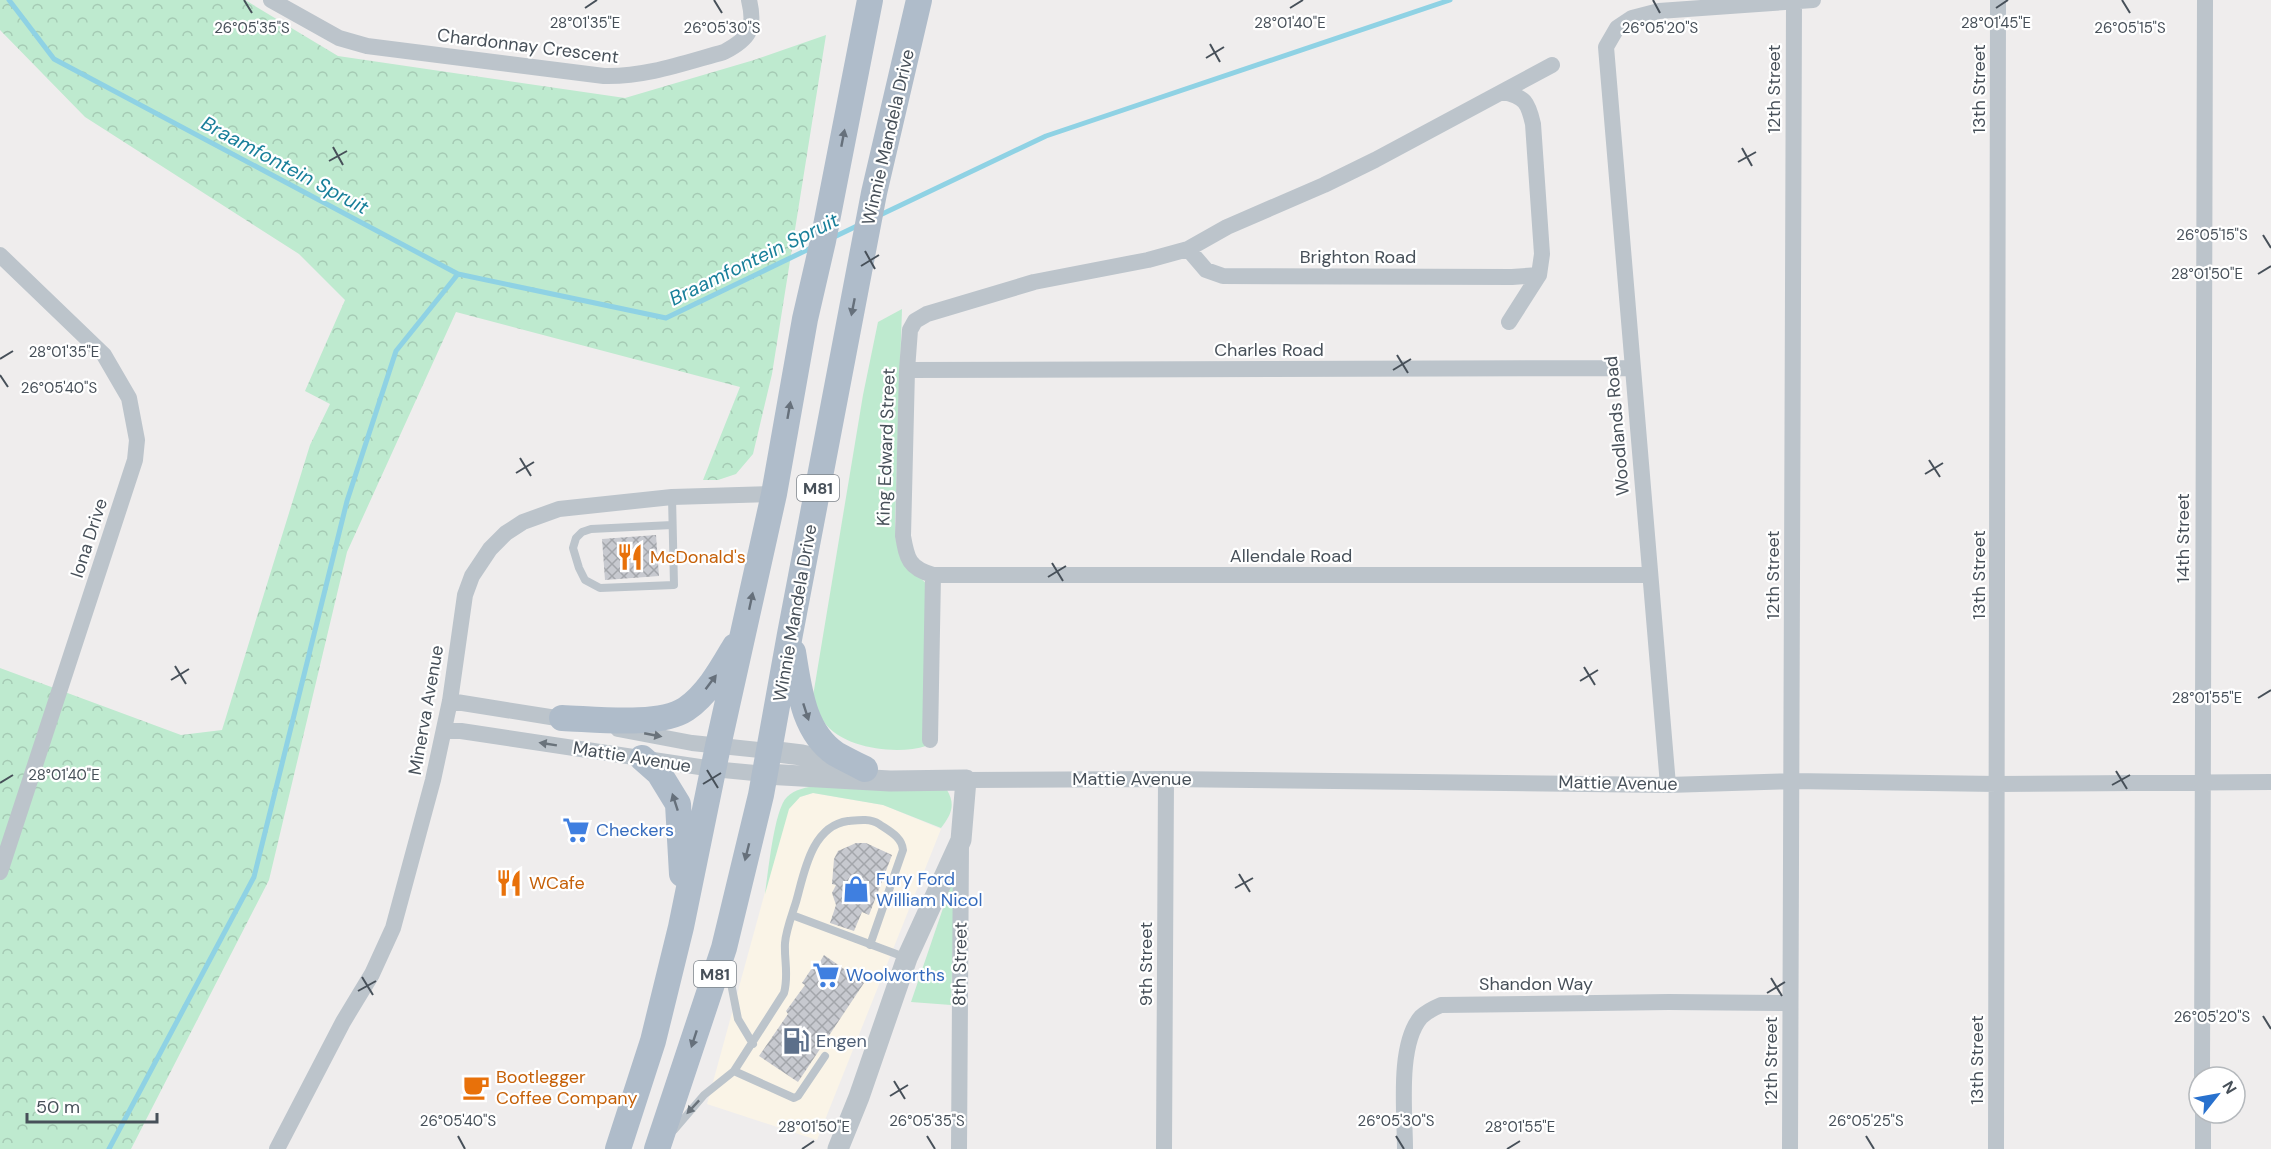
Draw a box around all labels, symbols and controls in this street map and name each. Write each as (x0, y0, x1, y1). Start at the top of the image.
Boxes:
text: 28°01'35"E (550, 13, 620, 33)
text: 28°01'40"E (1254, 13, 1326, 33)
text: 28°01'45"E (1961, 13, 2031, 33)
text: 26°05'35"S (214, 18, 290, 38)
text: 26°05'30"S (684, 18, 761, 38)
text: 26°05'20"S (1622, 18, 1699, 38)
text: 26°05'15"S (2094, 18, 2166, 38)
street label: Chardonnay Crescent (436, 23, 620, 69)
street label: 12th Street (1762, 44, 1786, 134)
street label: 13th Street (1967, 44, 1991, 134)
street label: Winnie Mandela Drive (856, 47, 920, 227)
water label: Braamfontein Spruit (197, 110, 373, 220)
one-way arrow (839, 128, 848, 147)
water label: Braamfontein Spruit (665, 206, 843, 311)
text: 26°05'15"S (2176, 225, 2248, 245)
street label: Brighton Road (1300, 245, 1416, 269)
text: 28°01'50"E (2171, 264, 2243, 284)
one-way arrow (848, 297, 857, 316)
street label: Charles Road (1214, 338, 1324, 362)
text: 28°01'35"E (29, 342, 99, 362)
street label: Woodlands Road (1599, 355, 1635, 497)
street label: King Edward Street (871, 368, 901, 526)
text: 26°05'40"S (21, 378, 97, 398)
one-way arrow (785, 400, 794, 419)
road number: M81 (797, 475, 839, 501)
street label: 14th Street (2171, 493, 2195, 583)
street label: Iona Drive (65, 495, 113, 581)
street label: Winnie Mandela Drive (768, 522, 822, 704)
street label: 12th Street (1761, 530, 1785, 620)
street label: 13th Street (1967, 530, 1991, 620)
restaurant icon: McDonald's (615, 542, 645, 572)
street label: Allendale Road (1230, 544, 1352, 568)
place label: McDonald's (650, 545, 746, 569)
one-way arrow (747, 592, 756, 611)
street label: Minerva Avenue (403, 643, 449, 777)
one-way arrow (705, 674, 718, 690)
text: 28°01'55"E (2172, 688, 2242, 708)
one-way arrow (802, 703, 811, 721)
one-way arrow (643, 731, 662, 740)
street label: Mattie Avenue (571, 736, 693, 778)
one-way arrow (539, 740, 558, 749)
text: 28°01'40"E (28, 765, 100, 785)
street label: Mattie Avenue (1072, 767, 1192, 791)
street label: Mattie Avenue (1558, 770, 1678, 796)
one-way arrow (670, 792, 679, 810)
supermarket icon: Checkers (561, 815, 591, 845)
place label: Checkers (596, 818, 674, 842)
one-way arrow (742, 843, 752, 861)
place label: Fury Ford William Nicol (876, 867, 982, 912)
restaurant icon: WCafe (494, 868, 524, 898)
place label: WCafe (529, 871, 585, 895)
shop icon: Fury Ford William Nicol (841, 874, 871, 904)
street label: 8th Street (947, 922, 973, 1006)
street label: 9th Street (1134, 922, 1158, 1006)
supermarket icon: Woolworths (811, 960, 841, 990)
road number: M81 (694, 961, 736, 987)
place label: Woolworths (846, 963, 945, 987)
street label: Shandon Way (1479, 972, 1593, 996)
text: 26°05'20"S (2174, 1007, 2251, 1027)
street label: 13th Street (1965, 1015, 1989, 1105)
street label: 12th Street (1759, 1016, 1783, 1106)
fuel station icon: Engen (781, 1026, 811, 1056)
place label: Engen (816, 1029, 867, 1053)
one-way arrow (688, 1030, 698, 1048)
place label: Bootlegger Coffee Company (496, 1065, 637, 1110)
north arrow (2187, 1065, 2247, 1125)
cafe icon: Bootlegger Coffee Company (461, 1072, 491, 1102)
text: N (2217, 1077, 2241, 1098)
scale bar (27, 1086, 158, 1124)
text: 50 m (36, 1095, 80, 1119)
one-way arrow (687, 1099, 700, 1114)
text: 26°05'40"S (420, 1111, 496, 1131)
text: 26°05'35"S (889, 1111, 965, 1131)
text: 26°05'30"S (1358, 1111, 1435, 1131)
text: 26°05'25"S (1828, 1111, 1904, 1131)
text: 28°01'50"E (778, 1117, 850, 1137)
text: 28°01'55"E (1485, 1117, 1555, 1137)

